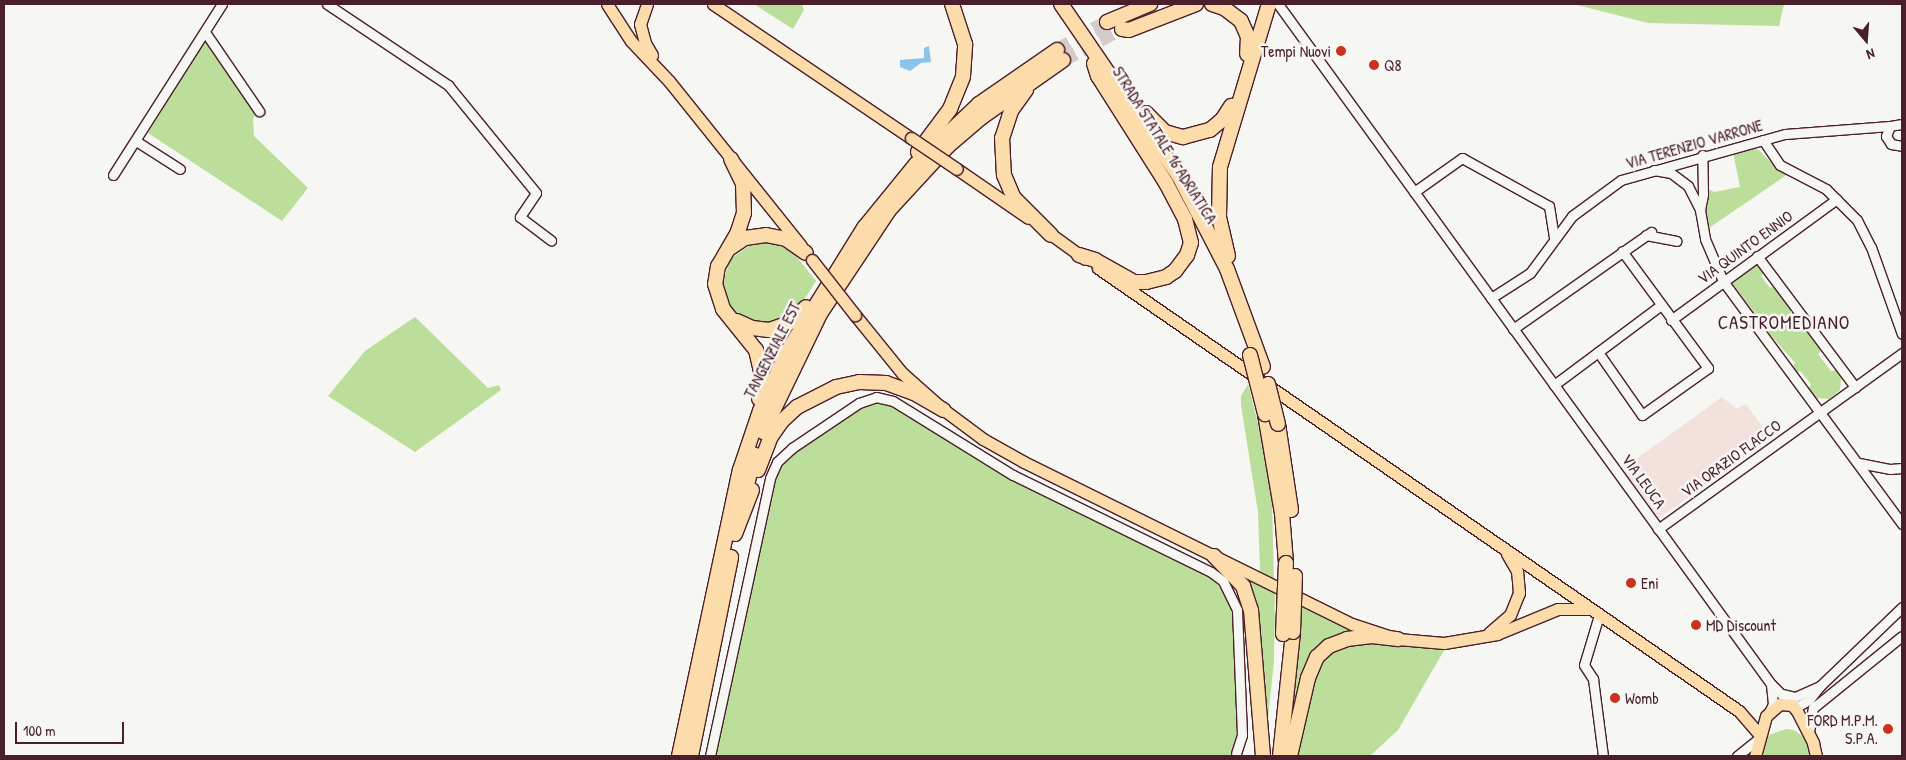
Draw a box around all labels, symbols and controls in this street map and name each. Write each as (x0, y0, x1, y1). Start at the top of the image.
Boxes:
north arrow (1841, 15, 1891, 65)
place label: Tempi Nuovi (1261, 41, 1331, 61)
marker: Tempi Nuovi (1335, 45, 1347, 57)
text: N (1864, 45, 1877, 65)
place label: Q8 (1384, 55, 1401, 75)
marker: Q8 (1368, 59, 1380, 71)
street label: STRADA STATALE 16 ADRIATICA (1109, 63, 1221, 227)
street label: VIA TERENZIO VARRONE (1623, 115, 1765, 173)
street label: VIA QUINTO ENNIO (1694, 206, 1796, 288)
street label: TANGENZIALE EST (740, 299, 804, 401)
district label: CASTROMEDIANO (1716, 312, 1852, 334)
street label: VIA ORAZIO FLACCO (1677, 415, 1785, 501)
street label: VIA LEUCA (1618, 450, 1670, 512)
place label: Eni (1641, 573, 1659, 593)
marker: Eni (1625, 577, 1637, 589)
place label: MD Discount (1706, 615, 1776, 635)
marker: MD Discount (1690, 619, 1702, 631)
place label: Womb (1625, 688, 1659, 708)
marker: Womb (1609, 692, 1621, 704)
place label: FORD M.P.M. S.P.A. (1808, 710, 1878, 748)
scale bar (18, 712, 126, 744)
text: 100 m (23, 720, 56, 741)
marker: FORD M.P.M. S.P.A. (1882, 723, 1894, 735)

